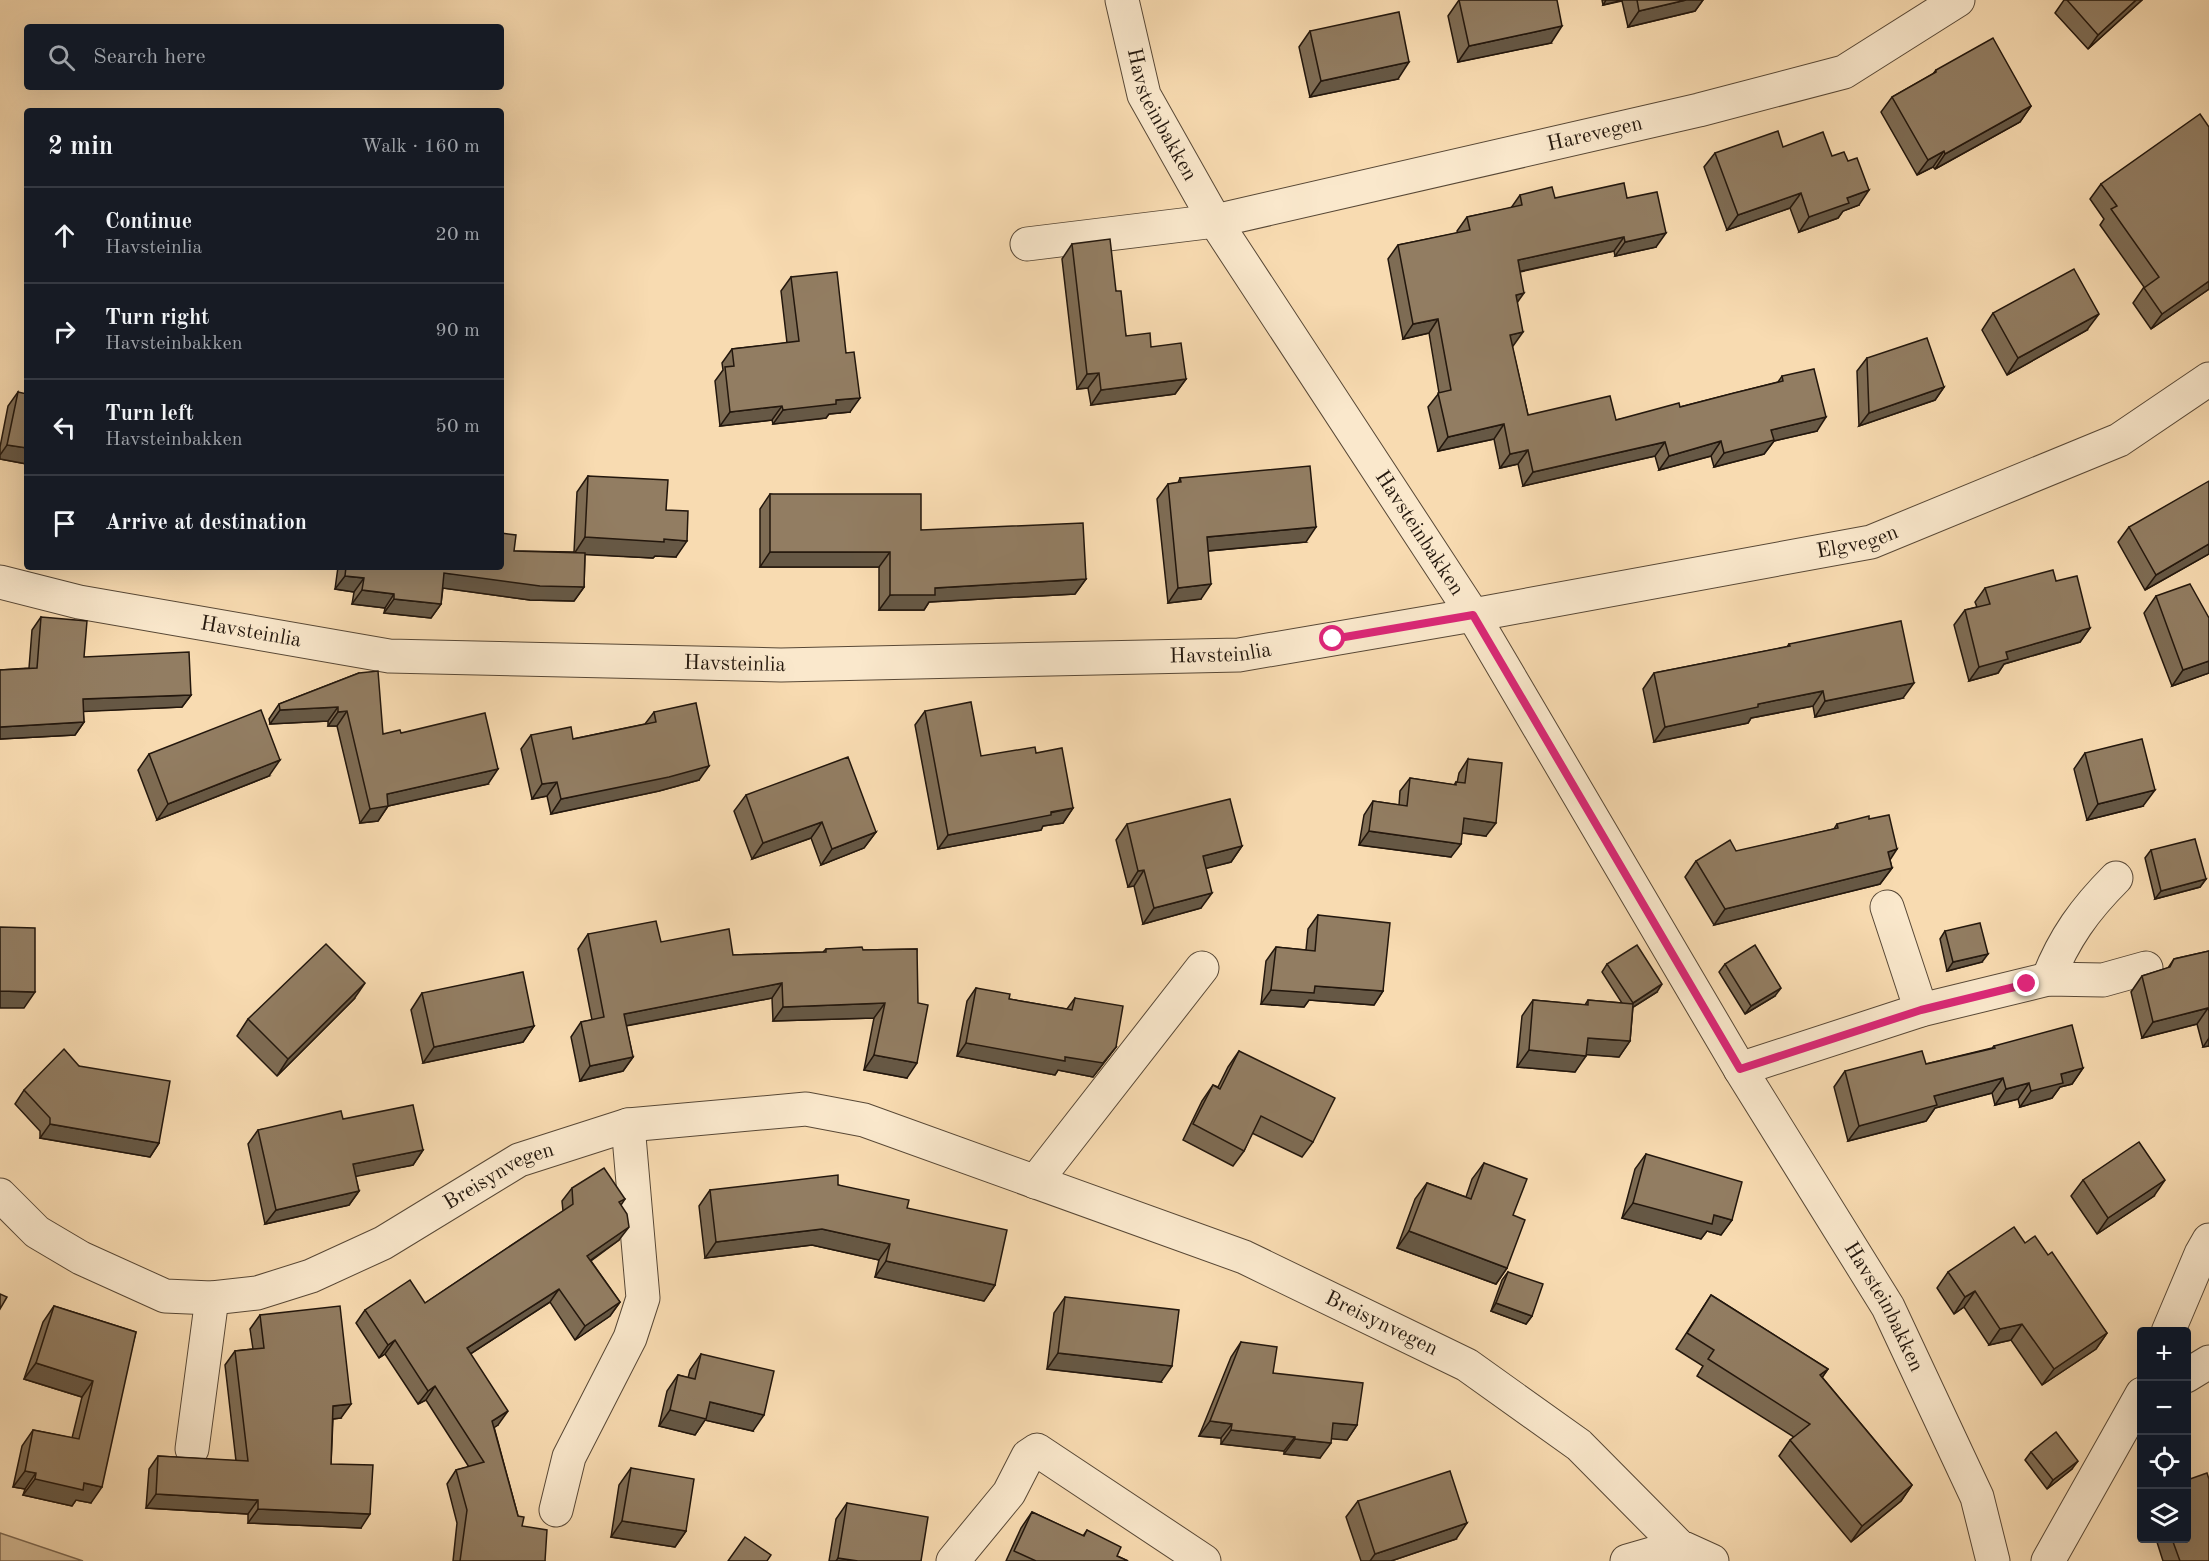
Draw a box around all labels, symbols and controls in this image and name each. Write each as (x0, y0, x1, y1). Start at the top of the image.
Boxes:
search box (24, 24, 504, 90)
icon: search (45, 41, 78, 74)
text: Search here (93, 46, 206, 68)
street label: Havsteinbakken (1123, 46, 1201, 184)
street label: Harevegen (1545, 113, 1645, 155)
text: 2 min (48, 134, 113, 160)
text: Walk · 160 m (361, 137, 480, 157)
text: Continue (105, 211, 192, 233)
icon: ahead (48, 219, 81, 252)
text: 20 m (435, 225, 480, 245)
text: Havsteinlia (105, 238, 202, 258)
text: Turn right (105, 307, 209, 329)
icon: right (48, 315, 81, 348)
text: 90 m (435, 321, 480, 341)
text: Havsteinbakken (105, 334, 243, 354)
text: Turn left (105, 403, 194, 425)
icon: left (48, 411, 81, 444)
text: 50 m (435, 417, 480, 437)
text: Havsteinbakken (105, 430, 243, 450)
street label: Havsteinbakken (1371, 467, 1468, 599)
icon: arrive (48, 507, 81, 540)
text: Arrive at destination (105, 512, 307, 534)
street label: Elgvegen (1815, 521, 1901, 562)
street label: Havsteinlia (199, 613, 303, 651)
route start (1319, 625, 1345, 651)
street label: Havsteinlia (1169, 639, 1273, 667)
street label: Havsteinlia (683, 652, 786, 676)
route end (2013, 970, 2039, 996)
street label: Breisynvegen (440, 1139, 557, 1214)
street label: Havsteinbakken (1840, 1238, 1927, 1375)
street label: Breisynvegen (1322, 1287, 1441, 1360)
map controls (2137, 1327, 2191, 1543)
button: + (2137, 1327, 2191, 1381)
button: − (2137, 1381, 2191, 1435)
button: locate (2137, 1435, 2191, 1489)
button: layers (2137, 1489, 2191, 1543)

